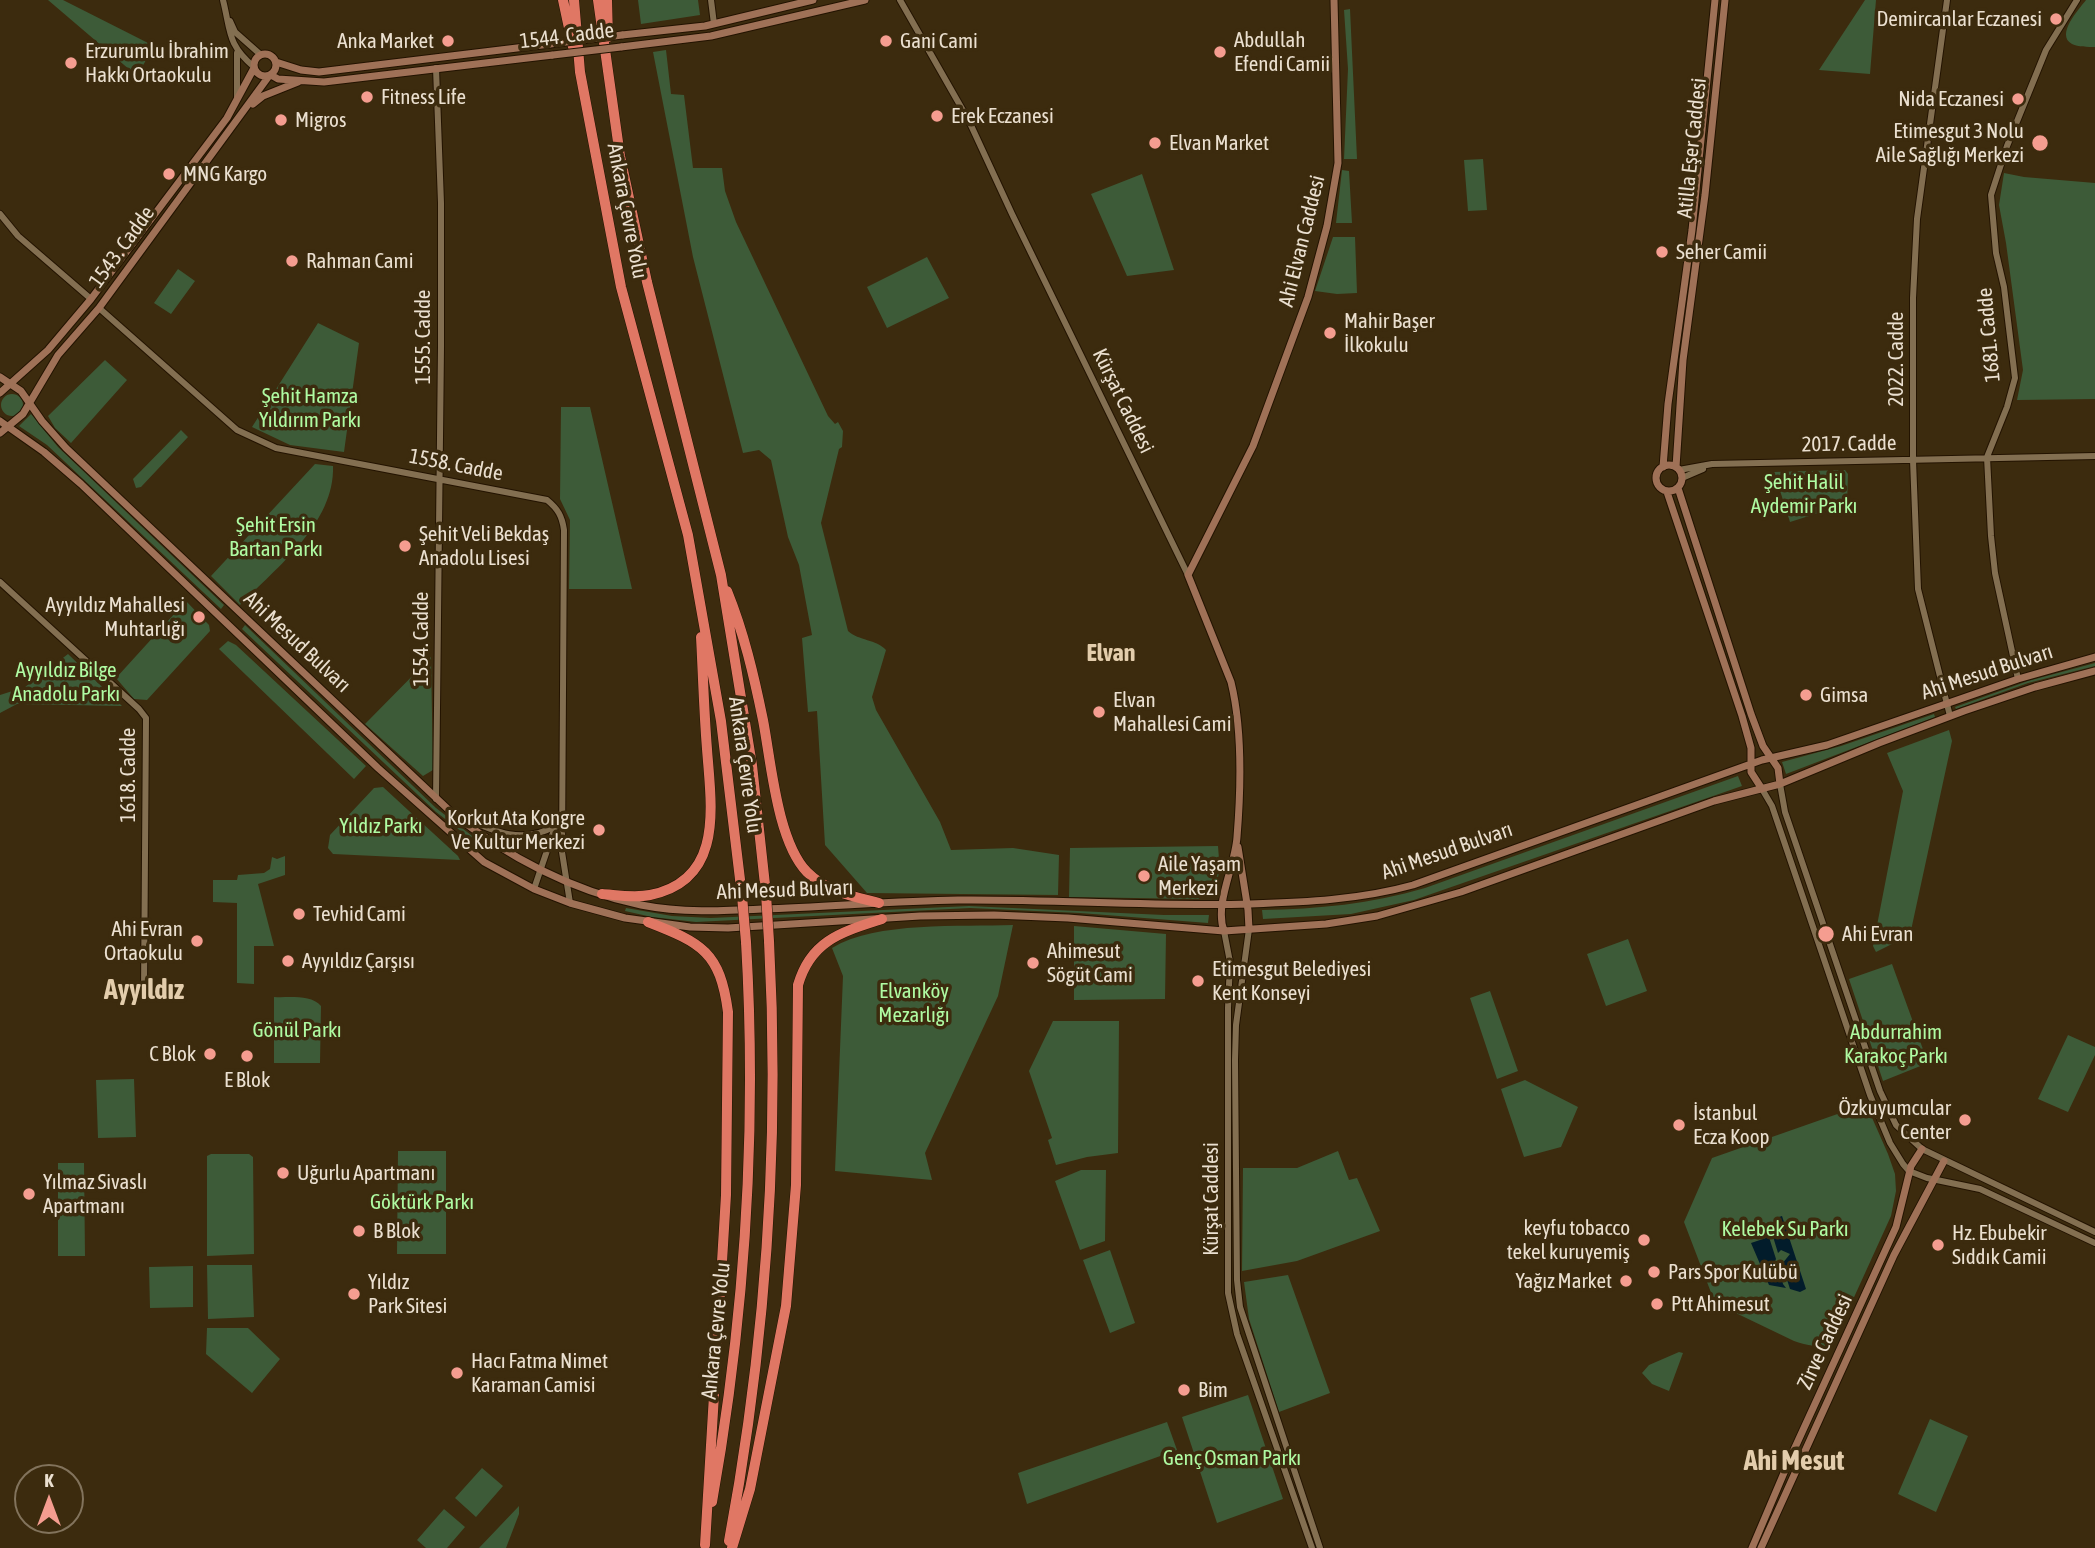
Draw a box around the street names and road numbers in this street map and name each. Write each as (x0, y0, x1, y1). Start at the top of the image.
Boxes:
street label: 1544. Cadde (518, 18, 616, 54)
street label: Atilla Eşer Caddesi (1672, 77, 1712, 219)
street label: Ankara Çevre Yolu (602, 141, 652, 281)
street label: Ahi Elvan Caddesi (1273, 173, 1331, 309)
street label: 1543. Cadde (84, 201, 160, 293)
street label: 1681. Cadde (1972, 287, 2006, 383)
street label: 1555. Cadde (410, 290, 436, 384)
street label: 2022. Cadde (1883, 312, 1909, 406)
street label: Kürşat Caddesi (1087, 345, 1159, 457)
street label: 2017. Cadde (1801, 431, 1897, 457)
street label: 1558. Cadde (407, 444, 505, 486)
street label: Ahi Mesud Bulvarı (238, 586, 356, 698)
street label: 1554. Cadde (408, 592, 434, 686)
street label: Ahi Mesud Bulvarı (1918, 639, 2056, 705)
street label: Ankara Çevre Yolu (723, 695, 767, 835)
street label: 1618. Cadde (115, 728, 141, 822)
street label: Ahi Mesud Bulvarı (1378, 817, 1516, 885)
street label: Ahi Mesud Bulvarı (716, 875, 854, 905)
street label: Kürşat Caddesi (1198, 1142, 1224, 1256)
street label: Ankara Çevre Yolu (696, 1261, 736, 1401)
street label: Zirve Caddesi (1792, 1290, 1858, 1394)

